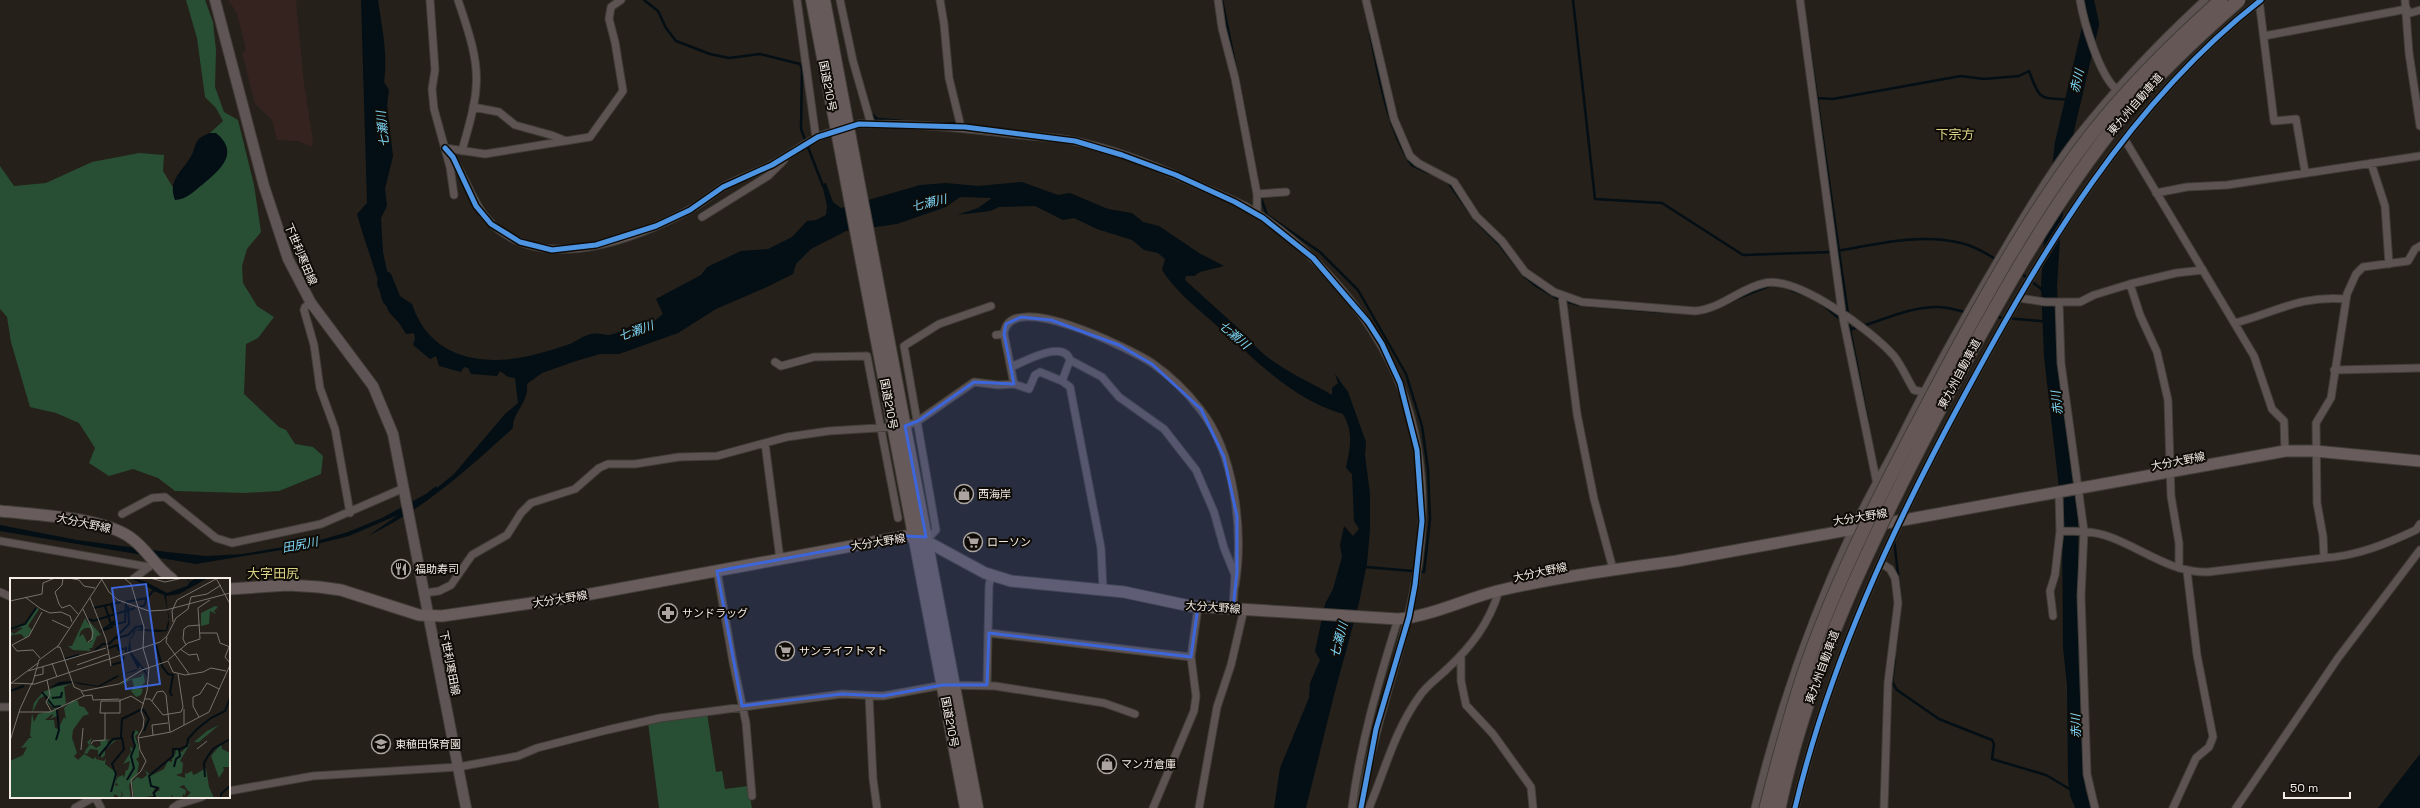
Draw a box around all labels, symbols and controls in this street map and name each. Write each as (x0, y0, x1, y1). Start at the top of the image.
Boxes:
street label: 国道210号 (816, 59, 840, 113)
water label: 赤川 (2067, 66, 2088, 94)
street label: 東九州自動車道 (2104, 70, 2166, 138)
water label: 七瀬川 (373, 108, 393, 148)
district label: 下宗方 (1935, 126, 1975, 143)
water label: 七瀬川 (910, 190, 950, 215)
street label: 下世利寒田線 (282, 221, 320, 287)
water label: 七瀬川 (616, 317, 658, 344)
water label: 七瀬川 (1215, 317, 1254, 354)
street label: 東九州自動車道 (1935, 337, 1983, 411)
street label: 国道210号 (877, 377, 901, 431)
water label: 赤川 (2048, 388, 2066, 416)
street label: 大分大野線 (2150, 449, 2206, 473)
shop icon: 西海岸 (953, 483, 975, 505)
place label: 西海岸 (978, 487, 1011, 501)
street label: 大分大野線 (1832, 506, 1888, 528)
street label: 大分大野線 (56, 510, 112, 536)
street label: 大分大野線 (850, 531, 906, 553)
supermarket icon: ローソン (962, 531, 984, 553)
water label: 田尻川 (281, 533, 321, 556)
place label: ローソン (987, 535, 1031, 549)
restaurant icon: 福助寿司 (390, 558, 412, 580)
street label: 大分大野線 (1512, 559, 1568, 585)
place label: 福助寿司 (415, 562, 459, 576)
district label: 大字田尻 (247, 565, 299, 582)
inset map (10, 578, 230, 798)
street label: 大分大野線 (532, 588, 588, 610)
street label: 大分大野線 (1185, 598, 1241, 616)
pharmacy icon: サンドラッグ (657, 602, 679, 624)
place label: サンドラッグ (682, 606, 748, 620)
water label: 七瀬川 (1327, 619, 1352, 659)
street label: 東九州自動車道 (1802, 628, 1842, 706)
street label: 下世利寒田線 (437, 629, 463, 697)
supermarket icon: サンライフトマト (774, 640, 796, 662)
place label: サンライフトマト (799, 644, 887, 658)
street label: 国道210号 (938, 695, 962, 749)
water label: 赤川 (2068, 712, 2084, 738)
school or university icon: 東稙田保育園 (370, 733, 392, 755)
place label: 東稙田保育園 (395, 737, 461, 751)
shop icon: マンガ倉庫 (1096, 753, 1118, 775)
place label: マンガ倉庫 (1121, 757, 1176, 771)
scale bar (2284, 774, 2350, 800)
text: 50 m (2290, 780, 2318, 796)

